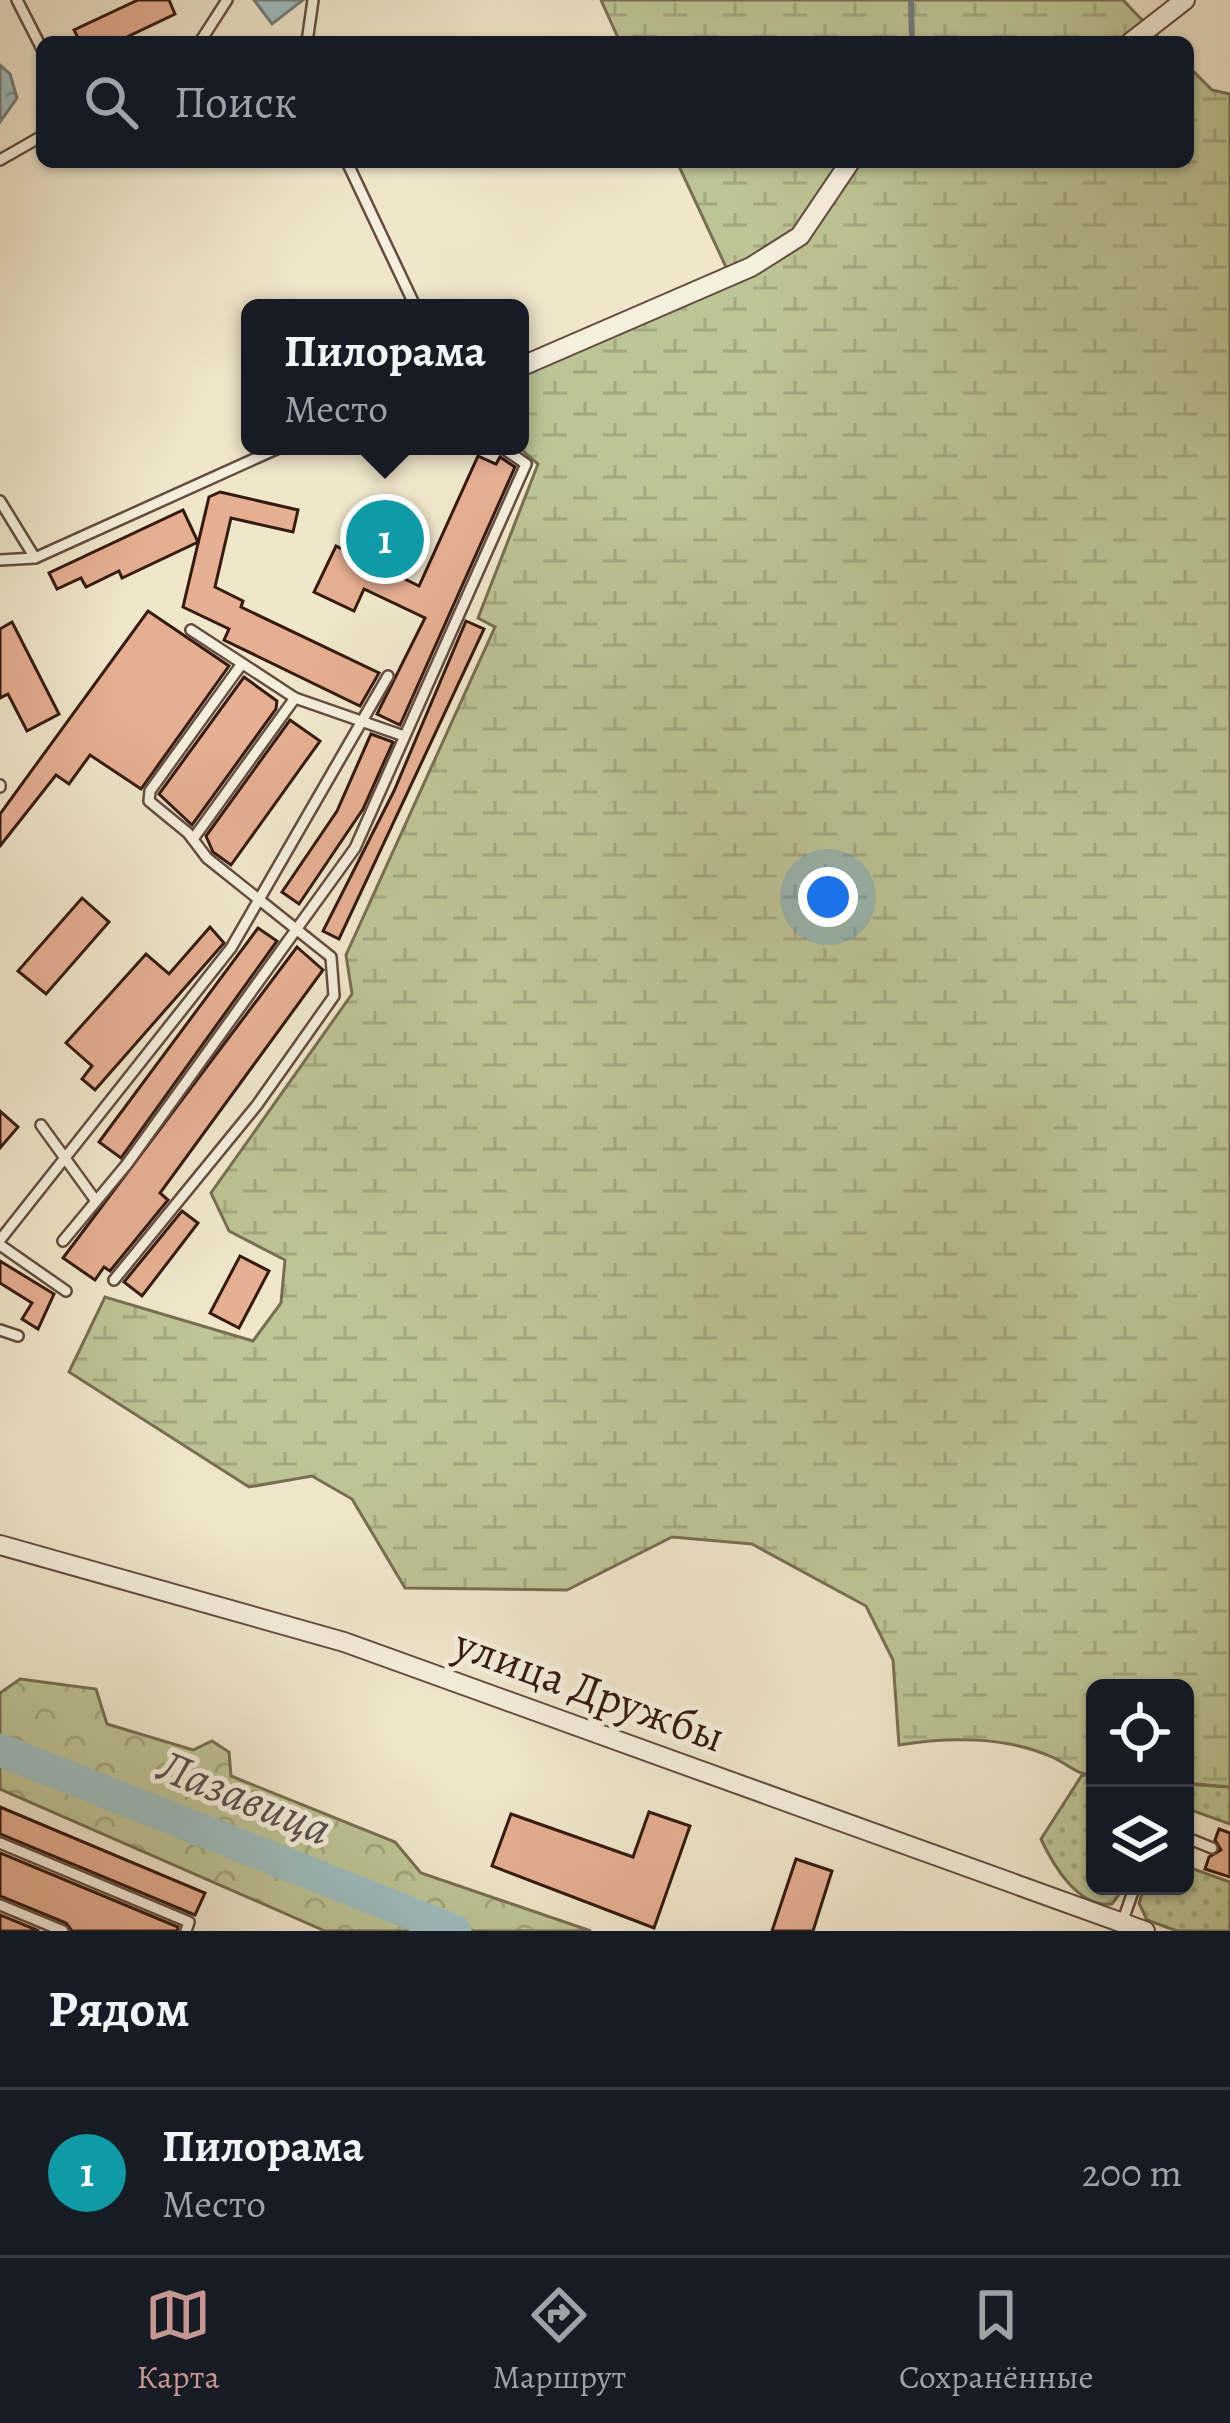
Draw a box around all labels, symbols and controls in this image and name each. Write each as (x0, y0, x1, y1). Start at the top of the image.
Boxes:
search box (36, 36, 1194, 168)
icon: search (78, 69, 144, 135)
text: Поиск (174, 71, 297, 133)
popup (241, 299, 529, 455)
text: Пилорама (284, 320, 486, 382)
text: Место (284, 382, 388, 435)
pin: 1 (346, 494, 424, 584)
your location (798, 867, 858, 927)
street label: улица Дружбы (445, 1612, 733, 1768)
map controls (1086, 1679, 1194, 1895)
button: locate (1086, 1679, 1194, 1787)
water label: Лазавица (147, 1732, 341, 1862)
button: layers (1086, 1787, 1194, 1895)
text: Рядом (48, 1974, 190, 2044)
text: Пилорама (162, 2115, 364, 2177)
text: 1 (80, 2146, 94, 2199)
text: 200 m (1082, 2146, 1182, 2199)
text: Место (162, 2177, 266, 2230)
tab: Карта (136, 2282, 220, 2399)
tab: Маршрут (492, 2282, 626, 2399)
tab: Сохранённые (899, 2282, 1094, 2399)

